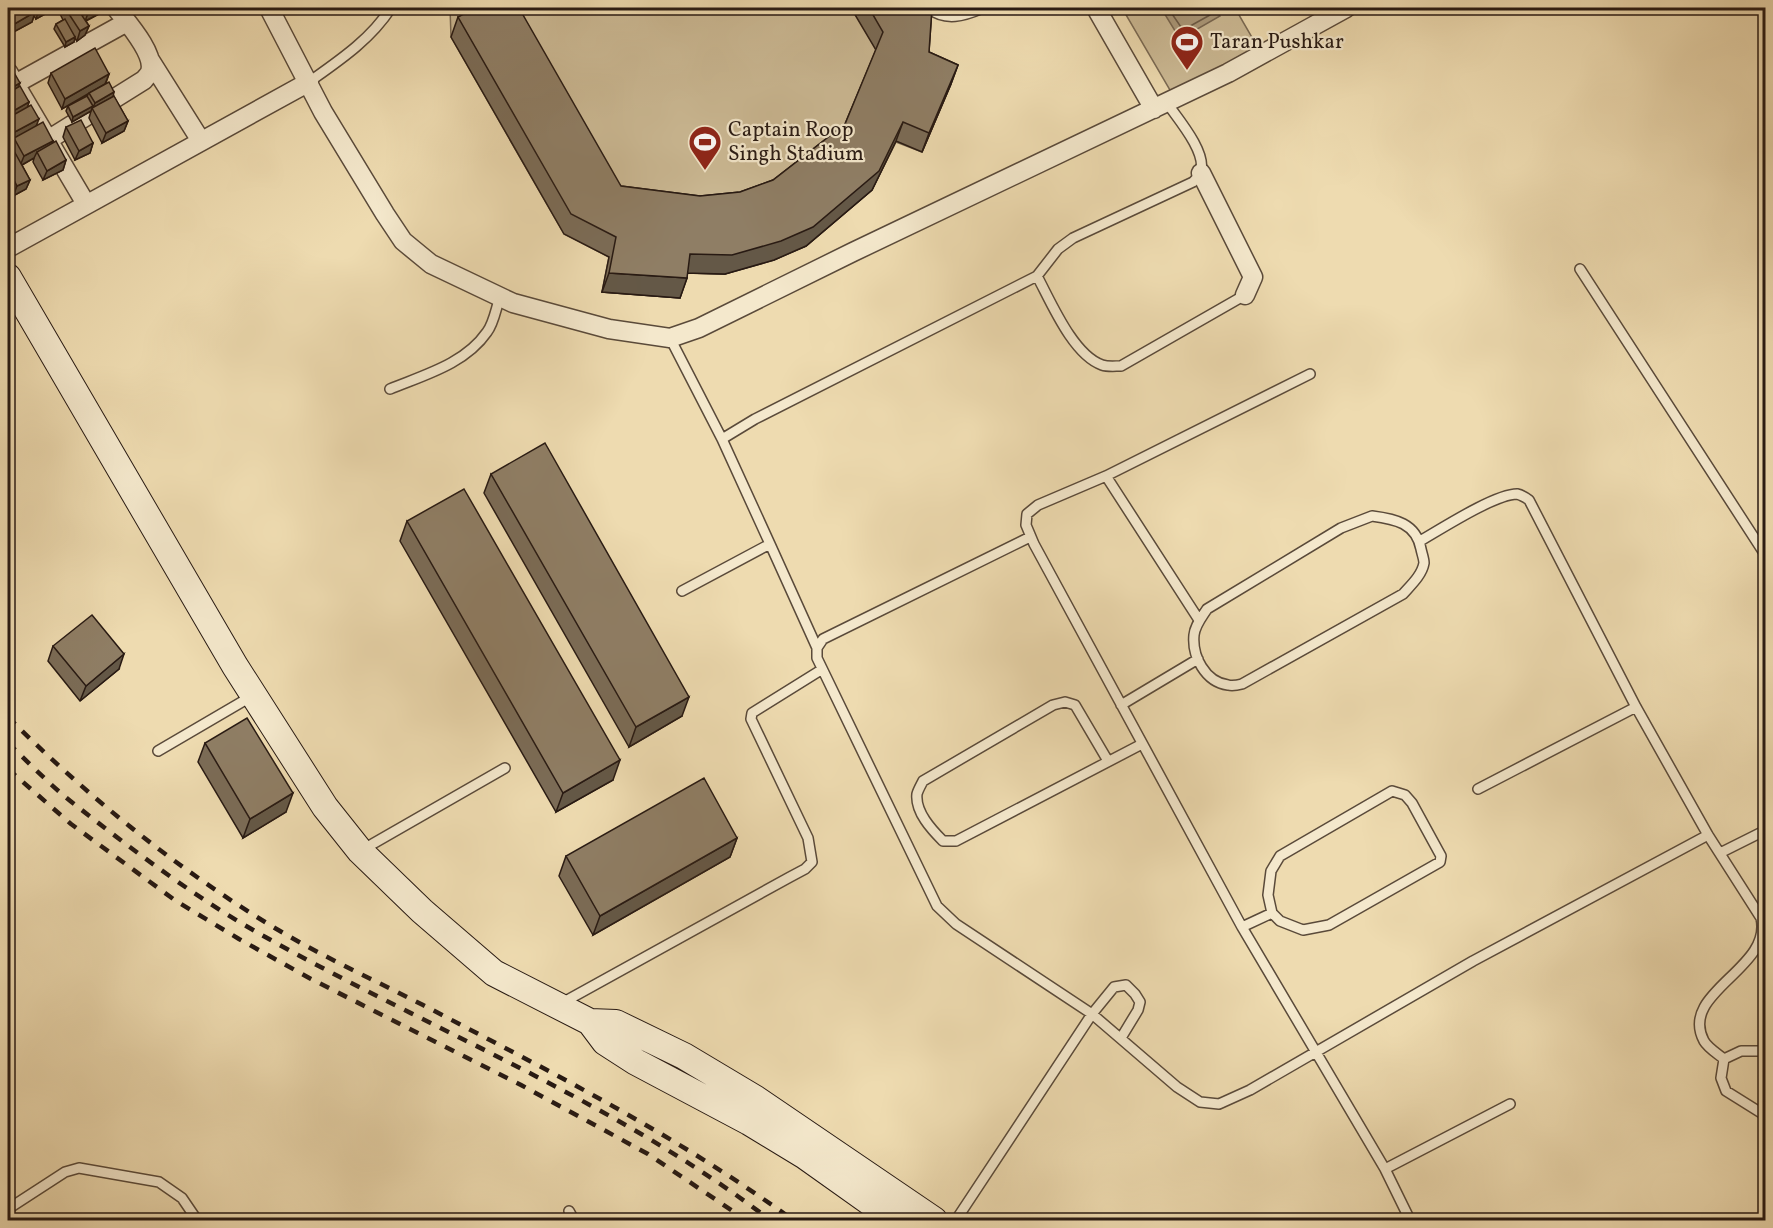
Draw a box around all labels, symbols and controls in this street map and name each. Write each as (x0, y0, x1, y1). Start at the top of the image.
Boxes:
sports icon: Taran Pushkar (1169, 24, 1205, 71)
place label: Taran Pushkar (1210, 28, 1344, 57)
place label: Captain Roop Singh Stadium (728, 116, 864, 169)
sports icon: Captain Roop Singh Stadium (687, 124, 723, 171)

